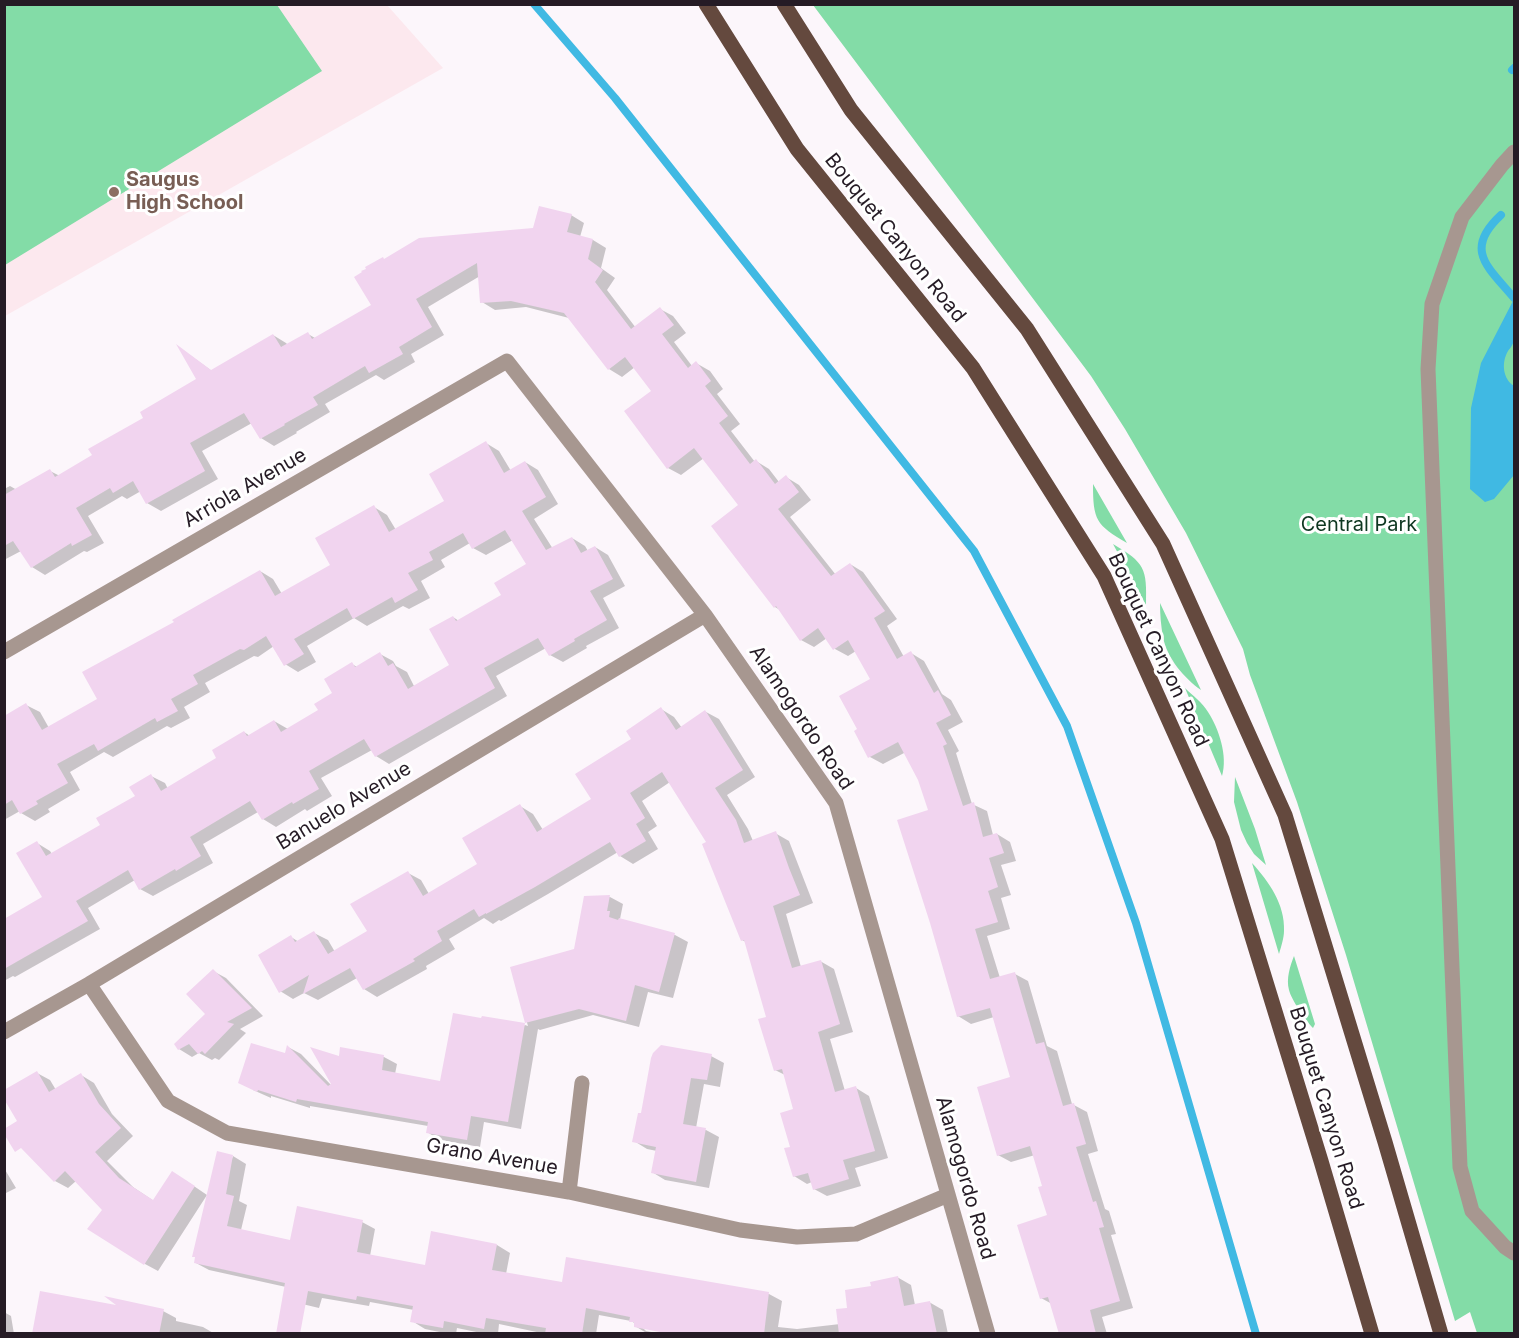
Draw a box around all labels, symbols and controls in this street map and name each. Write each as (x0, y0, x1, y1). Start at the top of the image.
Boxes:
street label: Bouquet Canyon Road (819, 149, 971, 327)
place label: Saugus High School (126, 168, 243, 215)
marker: Saugus High School (107, 185, 121, 199)
street label: Arriola Avenue (179, 443, 311, 533)
park label: Central Park (1301, 513, 1417, 537)
street label: Bouquet Canyon Road (1103, 549, 1213, 751)
street label: Alamogordo Road (744, 641, 858, 795)
street label: Banuelo Avenue (273, 756, 415, 856)
street label: Bouquet Canyon Road (1284, 1004, 1368, 1212)
street label: Alamogordo Road (930, 1093, 1000, 1263)
street label: Grano Avenue (424, 1134, 560, 1180)

